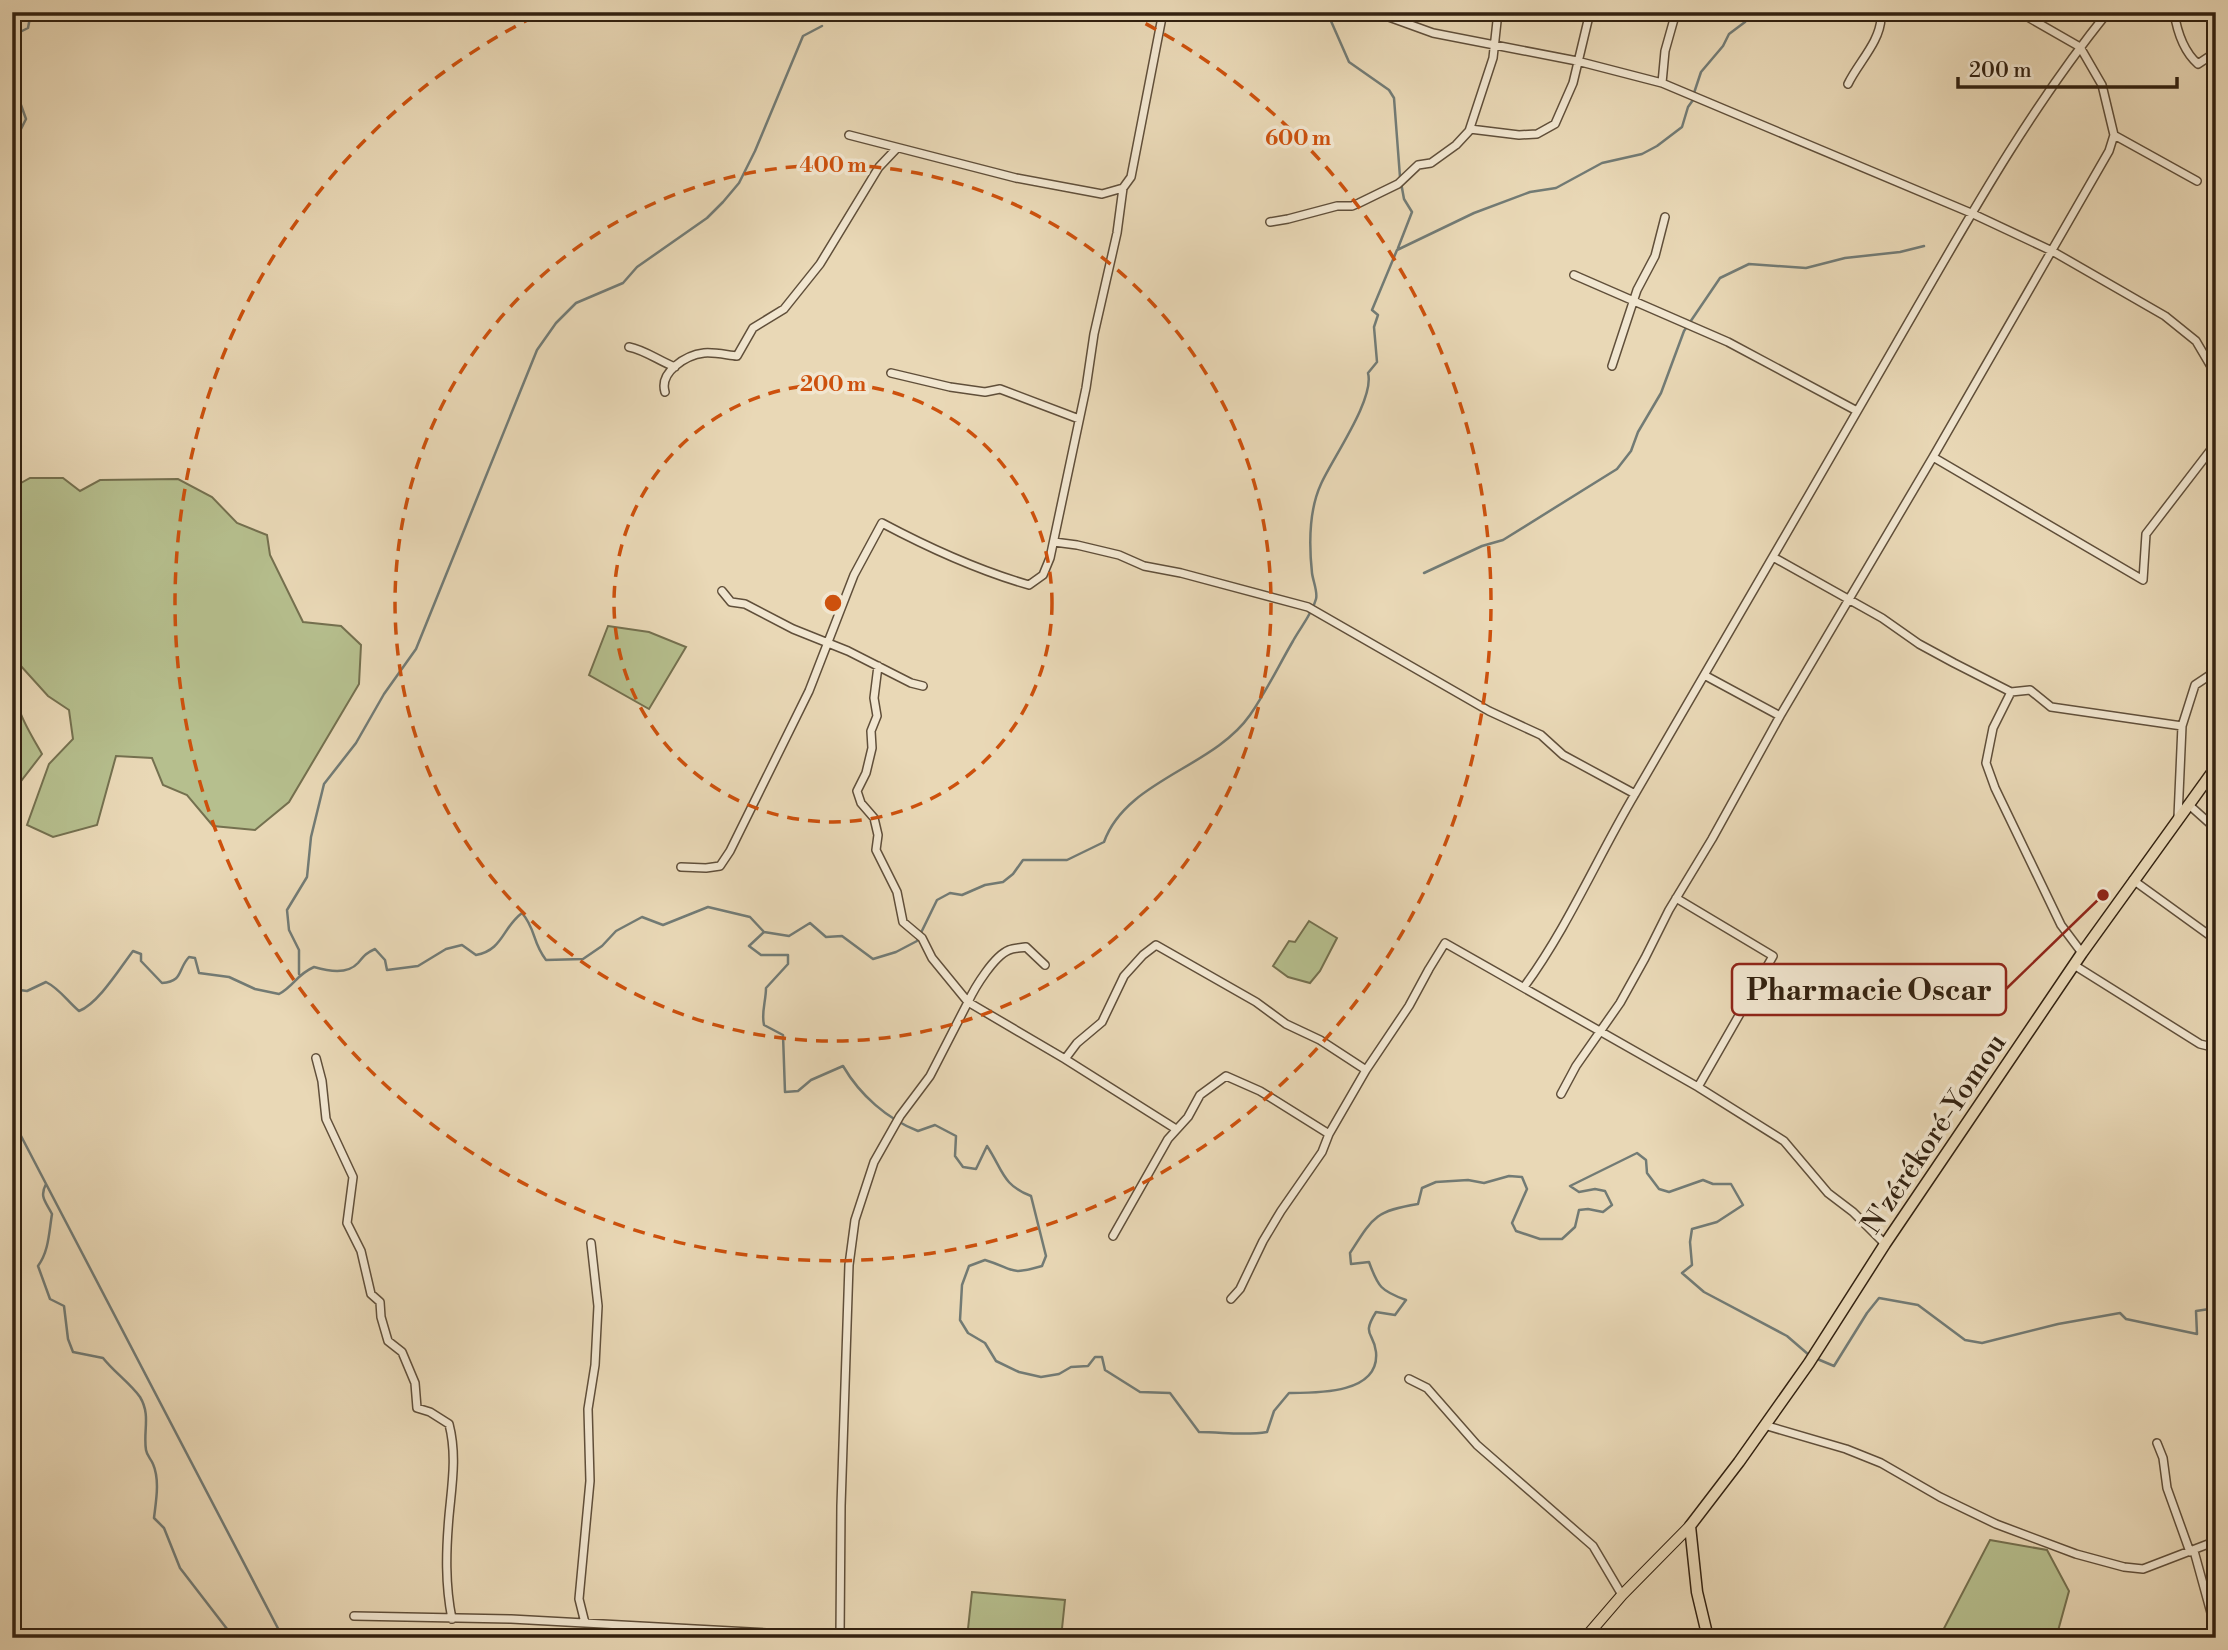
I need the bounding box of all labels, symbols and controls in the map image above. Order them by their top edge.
scale bar [1958,46,2177,90]
text: 200 m [1969,58,2032,84]
text: 600 m [1265,126,1331,152]
text: 400 m [799,153,867,179]
text: 200 m [800,372,866,398]
centre of rings [821,591,845,615]
callout: Pharmacie Oscar [1732,964,2006,1015]
text: Pharmacie Oscar [1746,972,1992,1010]
street label: N'zérékoré-Yomou [1854,1027,2014,1241]

